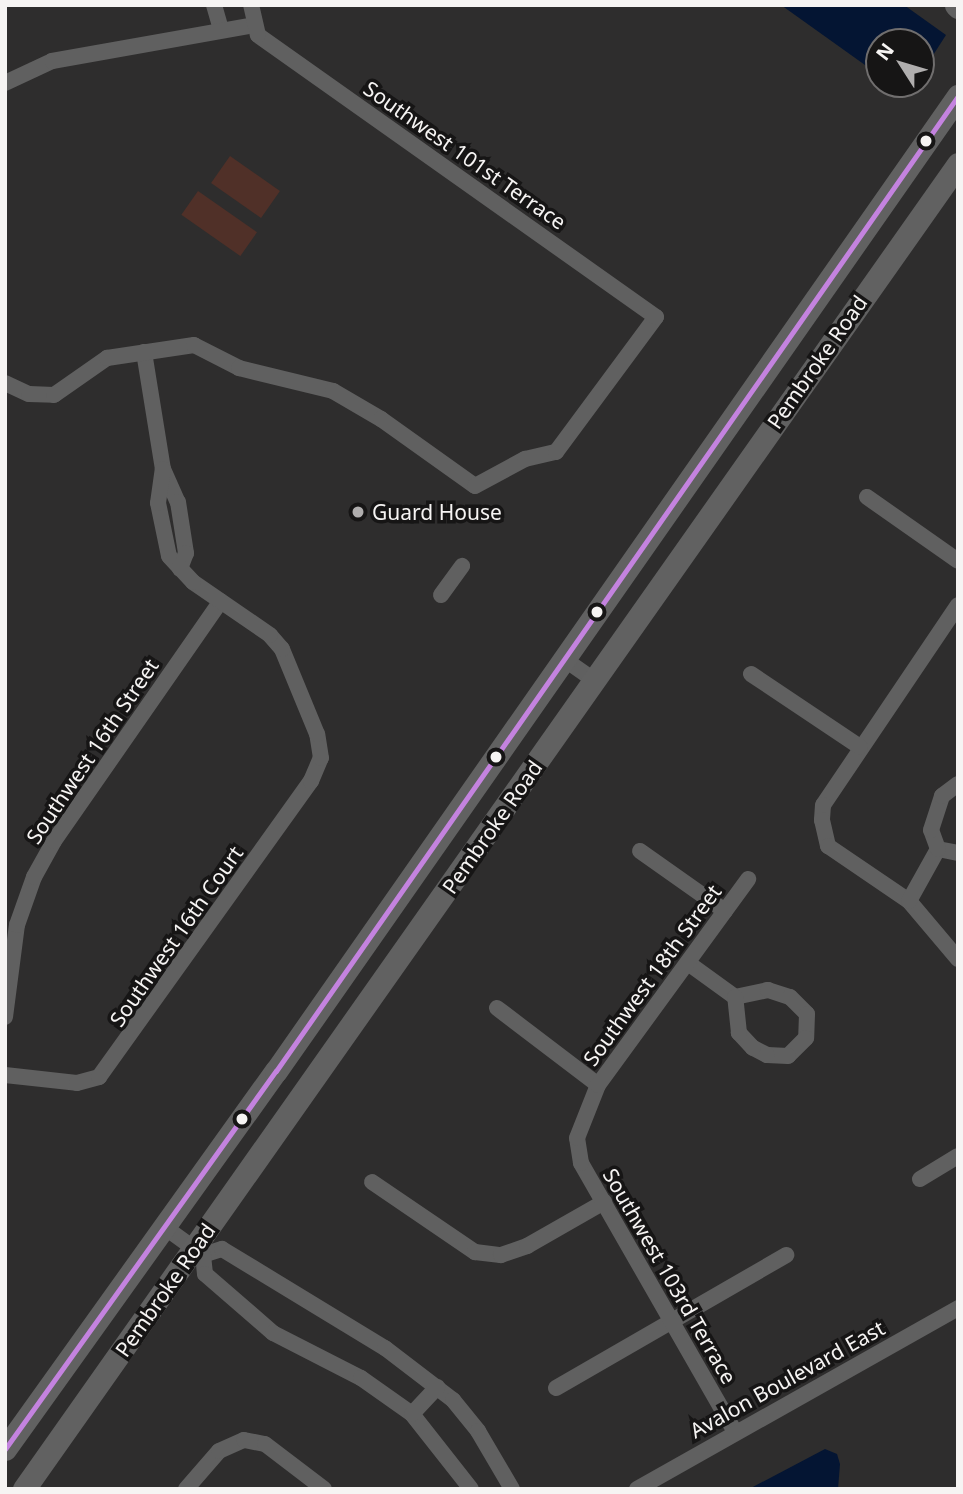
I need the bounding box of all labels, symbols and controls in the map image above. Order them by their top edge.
north arrow [865,28,935,98]
text: N [870,38,900,66]
street label: Southwest 101st Terrace [359,76,571,234]
unlabelled marker [919,134,933,148]
street label: Pembroke Road [762,290,872,434]
place label: Guard House [372,499,502,525]
marker: Guard House [350,504,366,520]
unlabelled marker [590,605,604,619]
street label: Southwest 16th Street [21,654,163,848]
unlabelled marker [489,750,503,764]
street label: Pembroke Road [437,755,547,899]
street label: Southwest 16th Court [104,841,248,1031]
street label: Southwest 18th Street [578,879,726,1071]
unlabelled marker [235,1112,249,1126]
street label: Southwest 103rd Terrace [598,1164,742,1388]
street label: Pembroke Road [110,1218,220,1362]
street label: Avalon Boulevard East [685,1315,889,1443]

